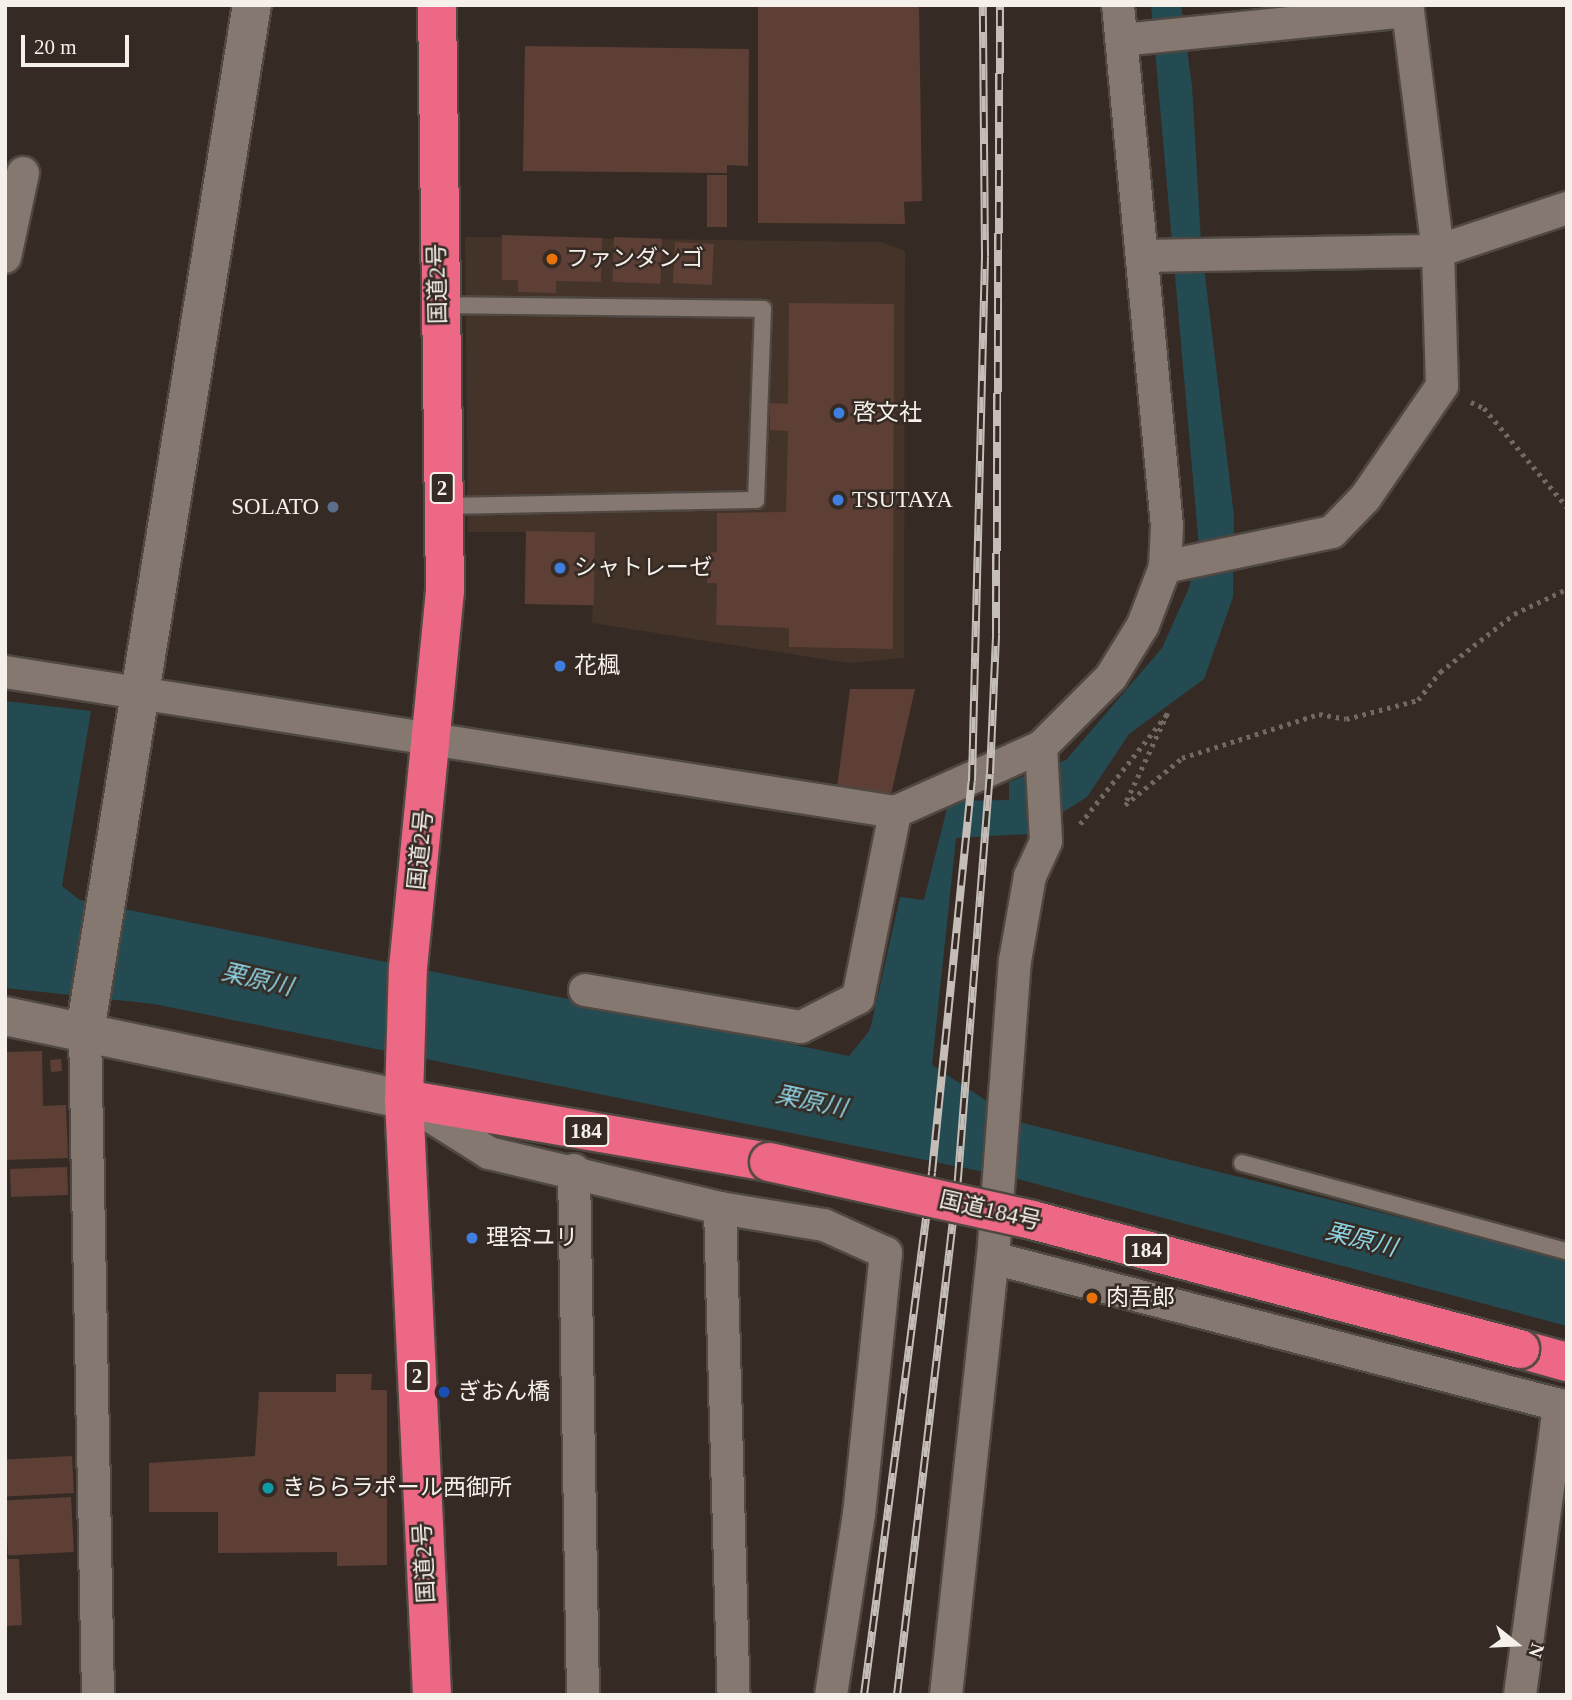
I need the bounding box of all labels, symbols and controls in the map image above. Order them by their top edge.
scale bar [24,21,133,65]
text: 20 m [34,35,77,59]
street label: 国道2号 [423,244,453,324]
place label: ファンダンゴ [566,245,704,273]
marker: ファンダンゴ [544,251,560,267]
place label: 啓文社 [853,399,922,427]
marker: 啓文社 [831,405,847,421]
road number: 2 [430,470,454,505]
place label: TSUTAYA [852,486,953,514]
marker: TSUTAYA [830,492,846,508]
place label: SOLATO [231,493,319,521]
marker: SOLATO [325,499,341,515]
place label: シャトレーゼ [574,554,712,582]
marker: シャトレーゼ [552,560,568,576]
place label: 花楓 [574,652,620,680]
marker: 花楓 [552,658,568,674]
street label: 国道2号 [403,809,439,891]
water label: 栗原川 [219,958,295,1002]
water label: 栗原川 [773,1080,849,1124]
road number: 184 [563,1114,609,1148]
street label: 国道184号 [936,1186,1044,1236]
water label: 栗原川 [1323,1217,1399,1263]
place label: 理容ユリ [486,1224,578,1252]
marker: 理容ユリ [464,1230,480,1246]
road number: 184 [1123,1232,1169,1268]
place label: 肉吾郎 [1106,1284,1175,1312]
marker: 肉吾郎 [1084,1290,1100,1306]
road number: 2 [405,1358,429,1394]
place label: ぎおん橋 [458,1378,550,1406]
marker: ぎおん橋 [436,1384,452,1400]
place label: きららラポール西御所 [282,1474,512,1502]
marker: きららラポール西御所 [260,1480,276,1496]
street label: 国道2号 [409,1522,441,1604]
north arrow [1481,1609,1551,1679]
text: N [1524,1641,1549,1660]

